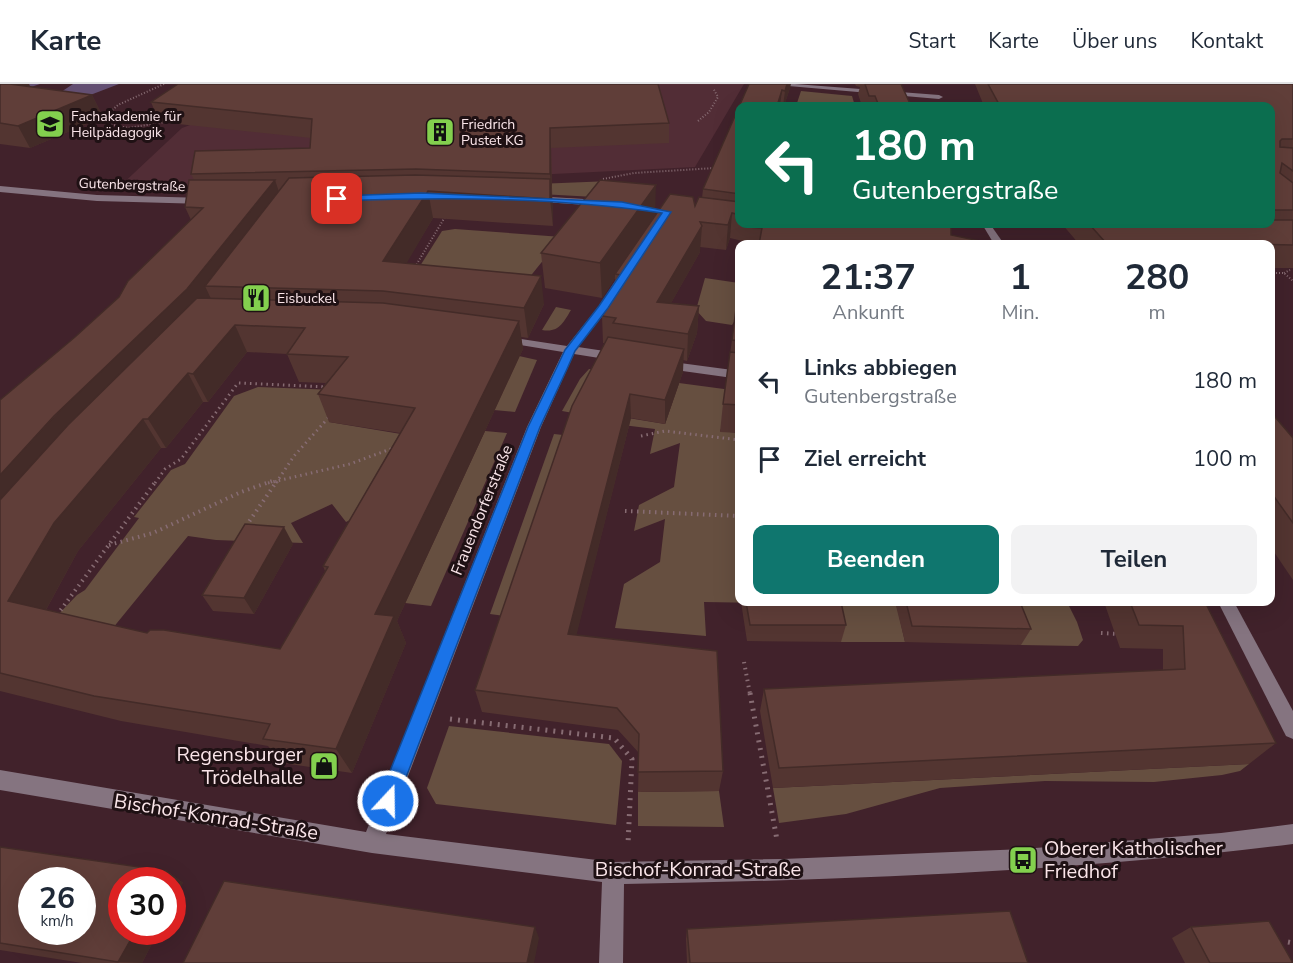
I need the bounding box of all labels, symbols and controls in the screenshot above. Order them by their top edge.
text: Karte [30,22,101,60]
text: Start [908,27,955,55]
text: Karte [988,27,1039,55]
text: Über uns [1072,27,1157,55]
text: Kontakt [1190,27,1263,55]
place label: Fachakademie für Heilpädagogik [71,107,181,142]
school or university icon: Fachakademie für Heilpädagogik [34,108,66,140]
place label: Friedrich Pustet KG [461,115,524,150]
building icon: Friedrich Pustet KG [424,116,456,148]
text: 180 m [852,118,976,175]
icon: left [753,126,831,204]
text: Gutenbergstraße [852,172,1058,209]
pin [311,173,362,224]
street label: Gutenbergstraße [78,174,186,196]
icon: arrive [320,182,353,215]
text: 21:37 [821,253,916,302]
text: 1 [1009,253,1031,302]
text: 280 [1125,253,1189,302]
restaurant icon: Eisbuckel [240,282,272,314]
place label: Eisbuckel [277,289,337,308]
text: Ankunft [832,299,904,326]
text: Min. [1001,299,1039,326]
text: m [1148,299,1166,326]
text: Links abbiegen [804,353,957,383]
icon: left [753,365,786,398]
text: 180 m [1193,366,1257,396]
text: Gutenbergstraße [804,383,957,410]
street label: Frauendorferstraße [446,442,518,578]
icon: arrive [753,443,786,476]
text: Ziel erreicht [804,444,926,474]
text: 100 m [1193,444,1257,474]
button: Beenden [753,525,999,594]
button: Teilen [1011,525,1257,594]
place label: Regensburger Trödelhalle [176,741,303,791]
shop icon: Regensburger Trödelhalle [308,750,340,782]
position arrow [356,769,420,833]
street label: Bischof-Konrad-Straße [112,788,320,846]
place label: Oberer Katholischer Friedhof [1044,835,1223,885]
bus stop icon: Oberer Katholischer Friedhof [1007,844,1039,876]
street label: Bischof-Konrad-Straße [595,856,801,883]
speed limit sign: 30 [108,867,186,945]
text: 26 [39,878,75,919]
text: km/h [40,911,74,931]

